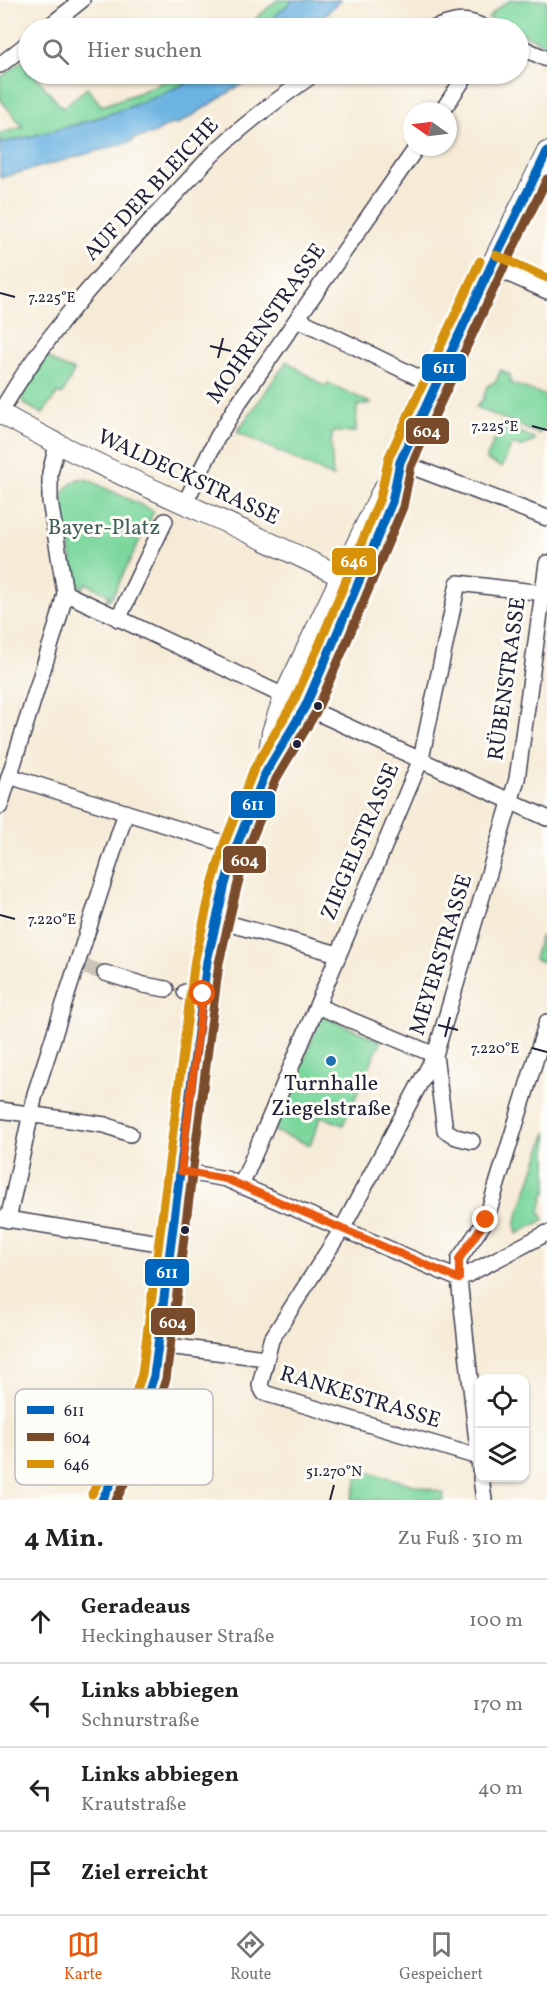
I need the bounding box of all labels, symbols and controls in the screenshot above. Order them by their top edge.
search box [18,18,529,84]
icon: search [39,35,72,68]
text: Hier suchen [87,36,202,67]
north arrow [403,102,457,156]
street label: AUF DER BLEICHE [77,111,227,269]
street label: MOHRENSTRASSE [200,238,334,410]
text: 7.225°E [28,288,76,309]
line badge: 611 [421,353,467,382]
text: 611 [433,358,455,380]
line badge: 604 [405,417,450,445]
text: 7.225°E [471,417,519,438]
street label: WALDECKSTRASSE [92,422,284,534]
text: 604 [413,422,441,444]
park label: Bayer-Platz [48,513,160,544]
line badge: 646 [331,547,377,576]
text: 646 [341,552,368,574]
street label: RÜBENSTRASSE [481,595,535,763]
unlabelled marker [312,700,324,712]
unlabelled marker [291,738,303,750]
street label: ZIEGELSTRASSE [314,759,408,925]
line badge: 611 [230,790,276,819]
text: 611 [242,795,264,817]
line badge: 604 [222,845,267,874]
text: 604 [231,851,259,873]
street label: MEYERSTRASSE [403,871,481,1039]
text: 7.220°E [28,910,76,931]
route start [189,980,215,1006]
text: 7.220°E [471,1039,519,1060]
marker: Turnhalle Ziegelstraße [324,1054,338,1068]
place label: Turnhalle Ziegelstraße [271,1069,391,1125]
route end [472,1206,498,1232]
unlabelled marker [179,1224,191,1236]
line badge: 611 [144,1258,190,1287]
text: 611 [156,1263,178,1285]
line badge: 604 [150,1307,196,1336]
text: 604 [159,1313,187,1335]
street label: RANKESTRASSE [276,1359,444,1437]
map controls [475,1374,529,1482]
button: locate [475,1374,529,1428]
legend [15,1389,213,1485]
text: 611 [64,1401,85,1423]
text: 604 [64,1428,91,1450]
button: layers [475,1428,529,1482]
text: 646 [64,1455,89,1477]
text: 51.270°N [306,1462,362,1483]
text: 4 Min. [24,1521,104,1557]
text: Zu Fuß · 310 m [398,1525,523,1553]
text: Geradeaus [81,1592,191,1623]
icon: ahead [24,1605,57,1638]
text: 100 m [469,1607,523,1635]
text: Heckinghauser Straße [81,1623,274,1651]
text: Links abbiegen [81,1676,239,1707]
icon: left [24,1689,57,1722]
text: 170 m [473,1691,523,1719]
text: Schnurstraße [81,1707,199,1735]
text: Links abbiegen [81,1760,239,1791]
icon: left [24,1773,57,1806]
text: 40 m [478,1775,523,1803]
text: Krautstraße [81,1791,187,1819]
icon: arrive [24,1857,57,1890]
text: Ziel erreicht [81,1858,208,1889]
tab: Karte [64,1928,102,1986]
tab: Route [230,1928,271,1986]
tab: Gespeichert [399,1928,483,1986]

